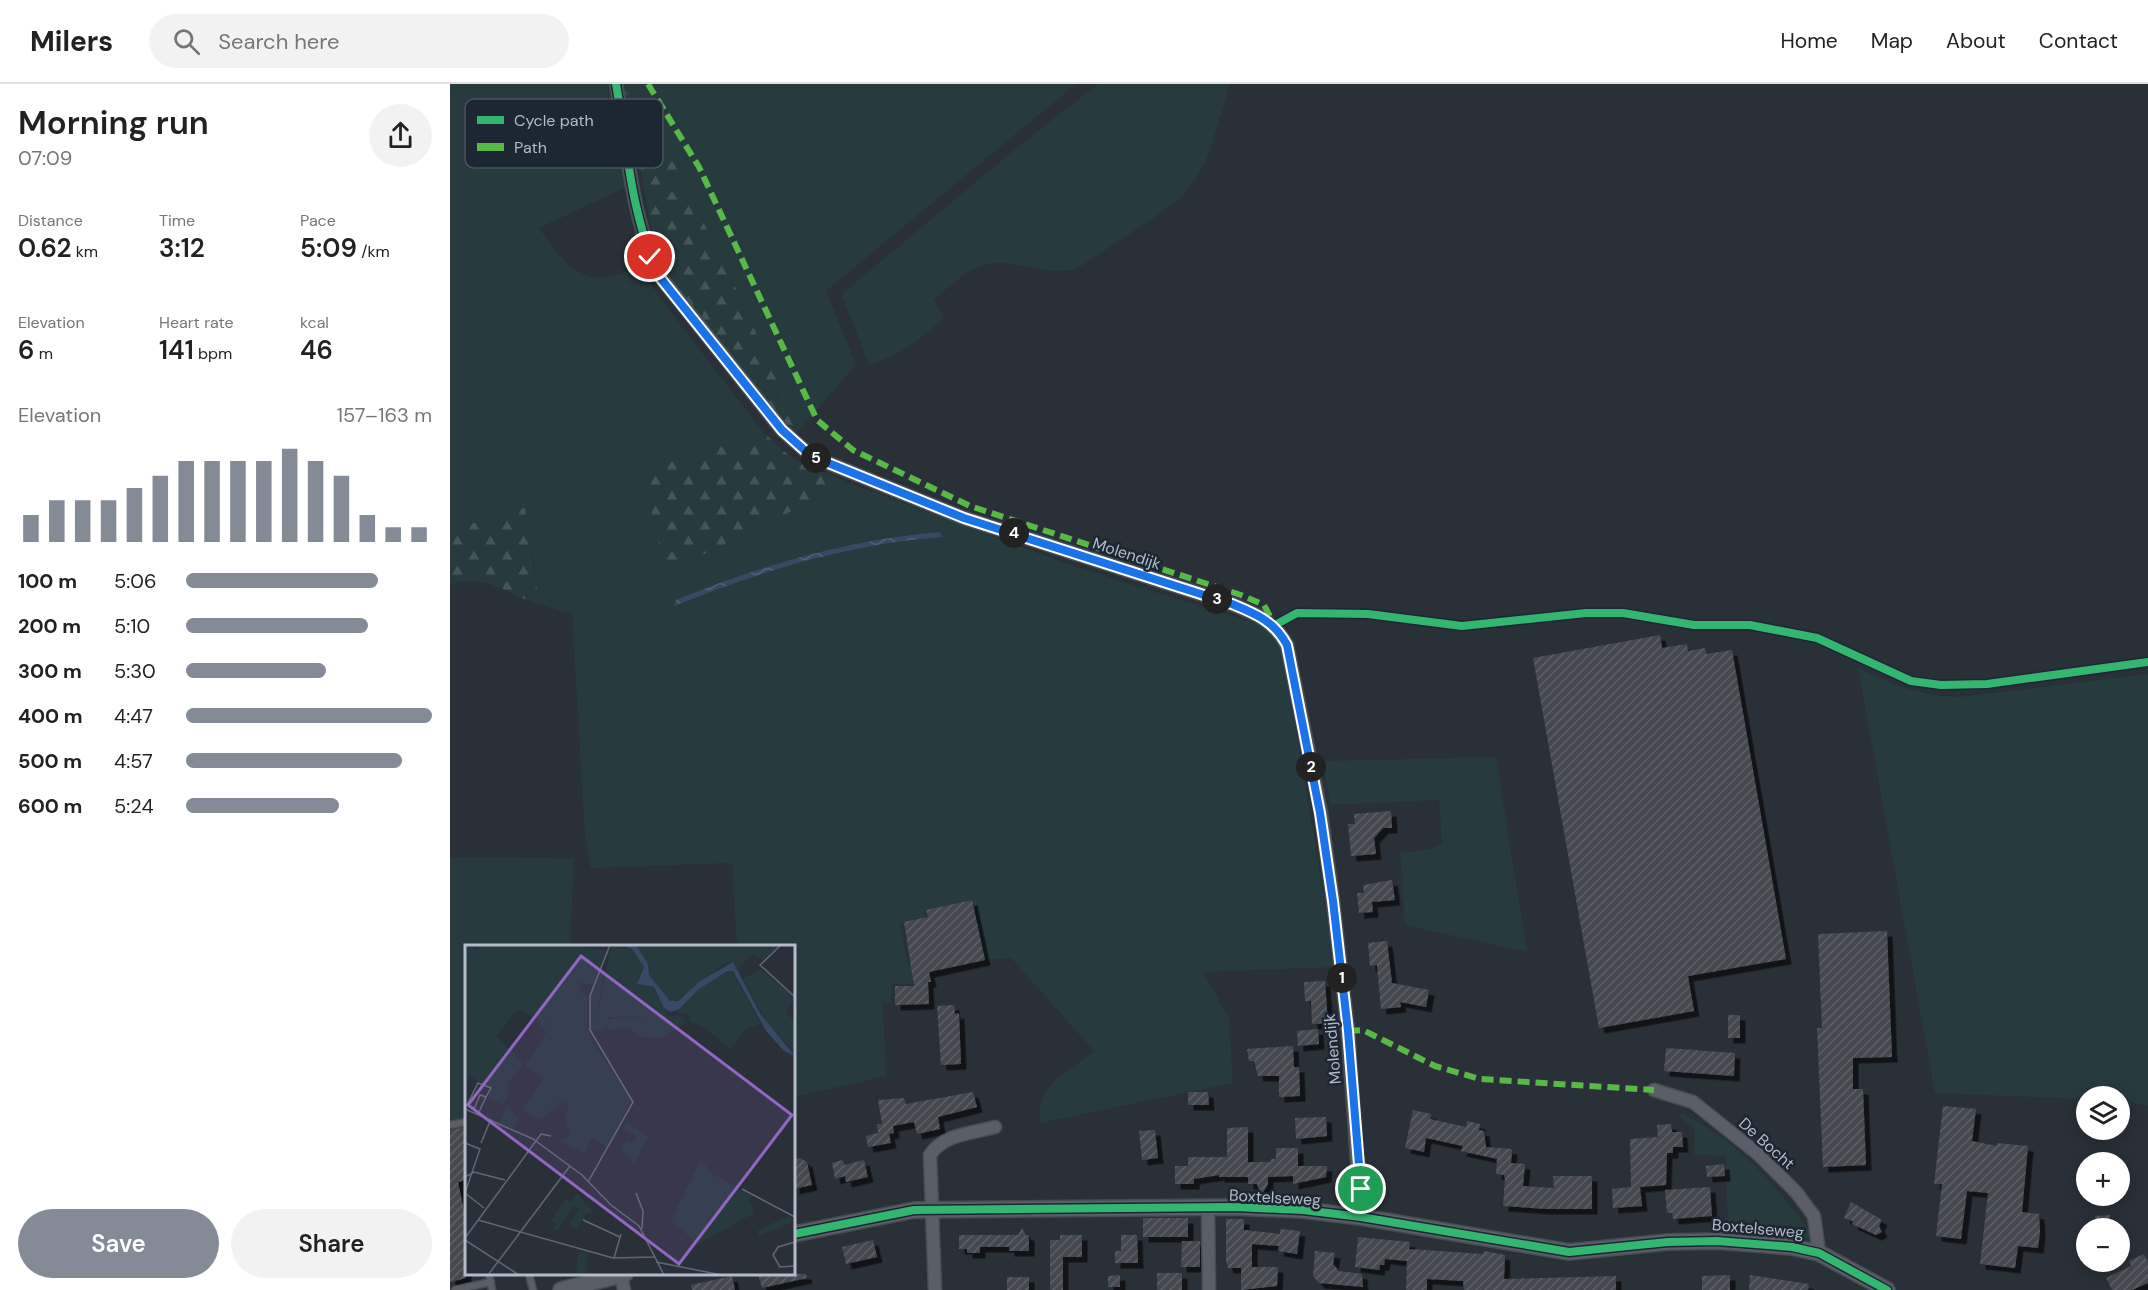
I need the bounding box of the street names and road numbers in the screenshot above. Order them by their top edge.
street label: Molendijk [1090,533,1164,574]
street label: Molendijk [1319,1013,1346,1085]
street label: De Bocht [1734,1113,1799,1174]
street label: Boxtelseweg [1228,1185,1322,1210]
street label: Boxtelseweg [1711,1214,1805,1243]

